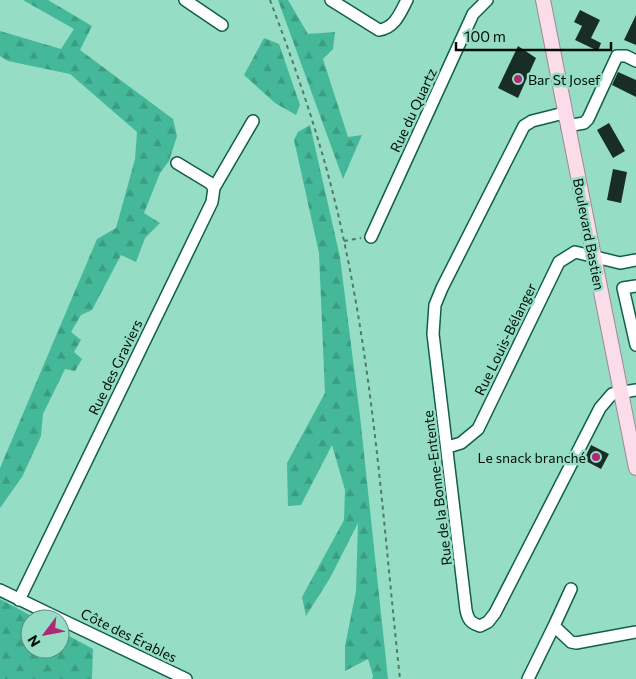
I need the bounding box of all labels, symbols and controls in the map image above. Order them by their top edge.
scale bar [456,20,611,52]
text: 100 m [464,27,506,45]
street label: Rue du Quartz [386,65,440,155]
place label: Bar St Josef [528,71,601,88]
marker: Bar St Josef [512,73,524,85]
street label: Boulevard Bastien [570,176,608,292]
street label: Rue Louis-Bélanger [470,280,540,398]
street label: Rue des Graviers [84,316,146,418]
street label: Rue de la Bonne-Entente [419,410,455,566]
place label: Le snack branché [478,449,586,466]
marker: Le snack branché [590,451,602,463]
street label: Côte des Érables [78,604,180,666]
north arrow [20,609,70,659]
text: N [24,632,44,650]

